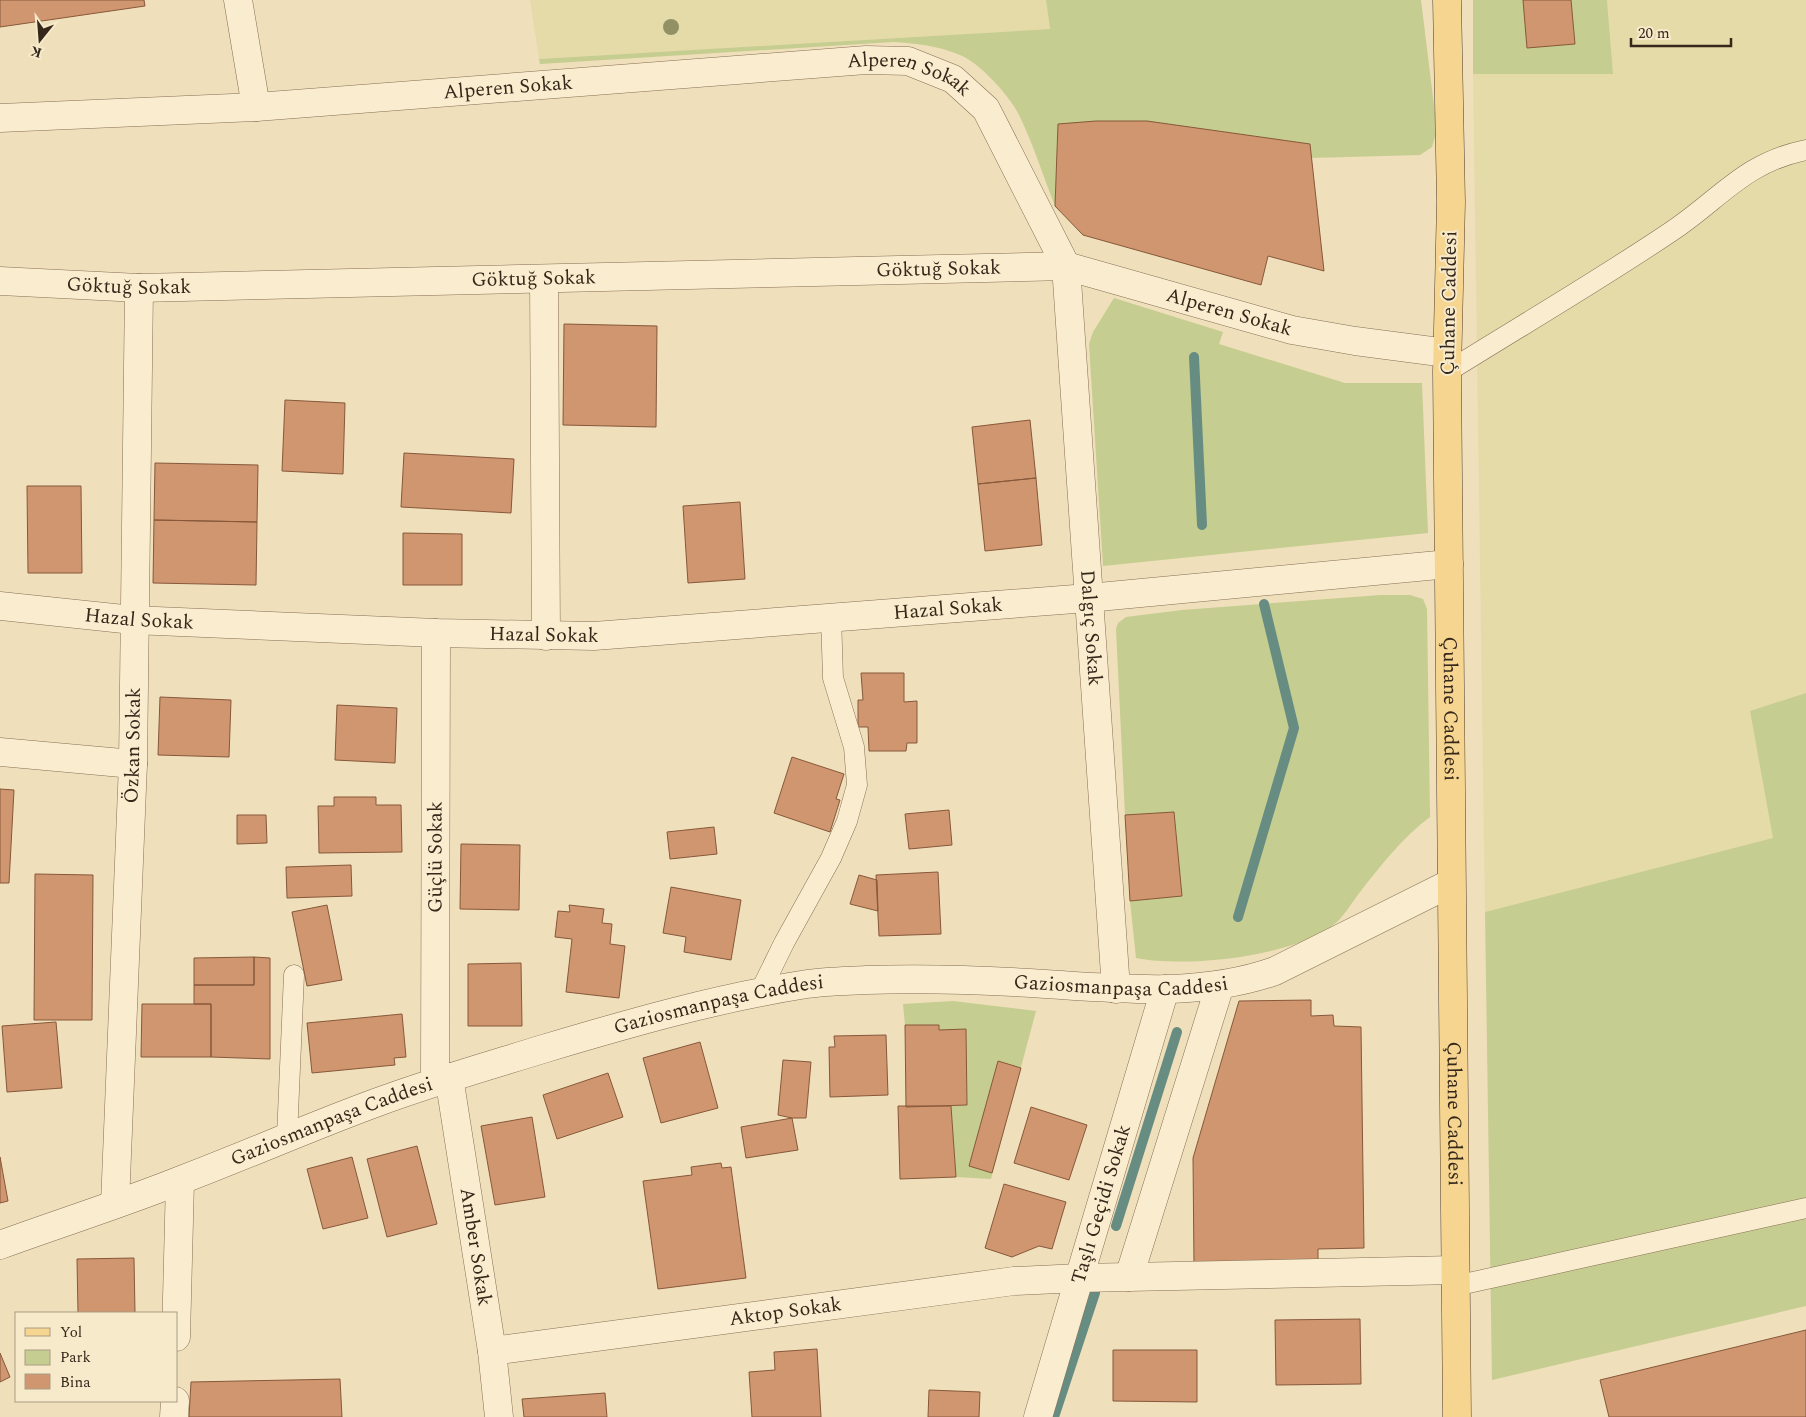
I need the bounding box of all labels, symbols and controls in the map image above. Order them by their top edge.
north arrow [15,15,65,65]
scale bar [1631,15,1731,47]
text: 20 m [1638,22,1670,45]
text: K [28,40,45,64]
street label: Alperen Sokak [846,45,978,104]
street label: Alperen Sokak [442,68,574,108]
street label: Çuhane Caddesi [1433,230,1465,376]
street label: Göktuğ Sokak [876,253,1001,285]
street label: Göktuğ Sokak [471,262,596,295]
street label: Göktuğ Sokak [66,269,192,303]
street label: Alperen Sokak [1163,280,1296,344]
street label: Dalgıç Sokak [1072,569,1110,687]
street label: Hazal Sokak [892,590,1004,628]
street label: Hazal Sokak [83,600,195,638]
street label: Hazal Sokak [489,619,599,651]
street label: Çuhane Caddesi [1435,636,1466,781]
street label: Özkan Sokak [116,687,149,804]
street label: Güçlü Sokak [420,801,451,913]
street label: Gaziosmanpaşa Caddesi [610,967,825,1043]
street label: Gaziosmanpaşa Caddesi [1013,967,1230,1004]
street label: Çuhane Caddesi [1438,1041,1470,1186]
street label: Gaziosmanpaşa Caddesi [226,1069,437,1174]
street label: Taşlı Geçidi Sokak [1063,1121,1139,1288]
street label: Amber Sokak [452,1186,500,1308]
street label: Aktop Sokak [727,1289,844,1334]
legend [15,1312,178,1402]
text: Yol [60,1321,82,1344]
text: Park [60,1346,91,1369]
text: Bina [60,1371,91,1394]

